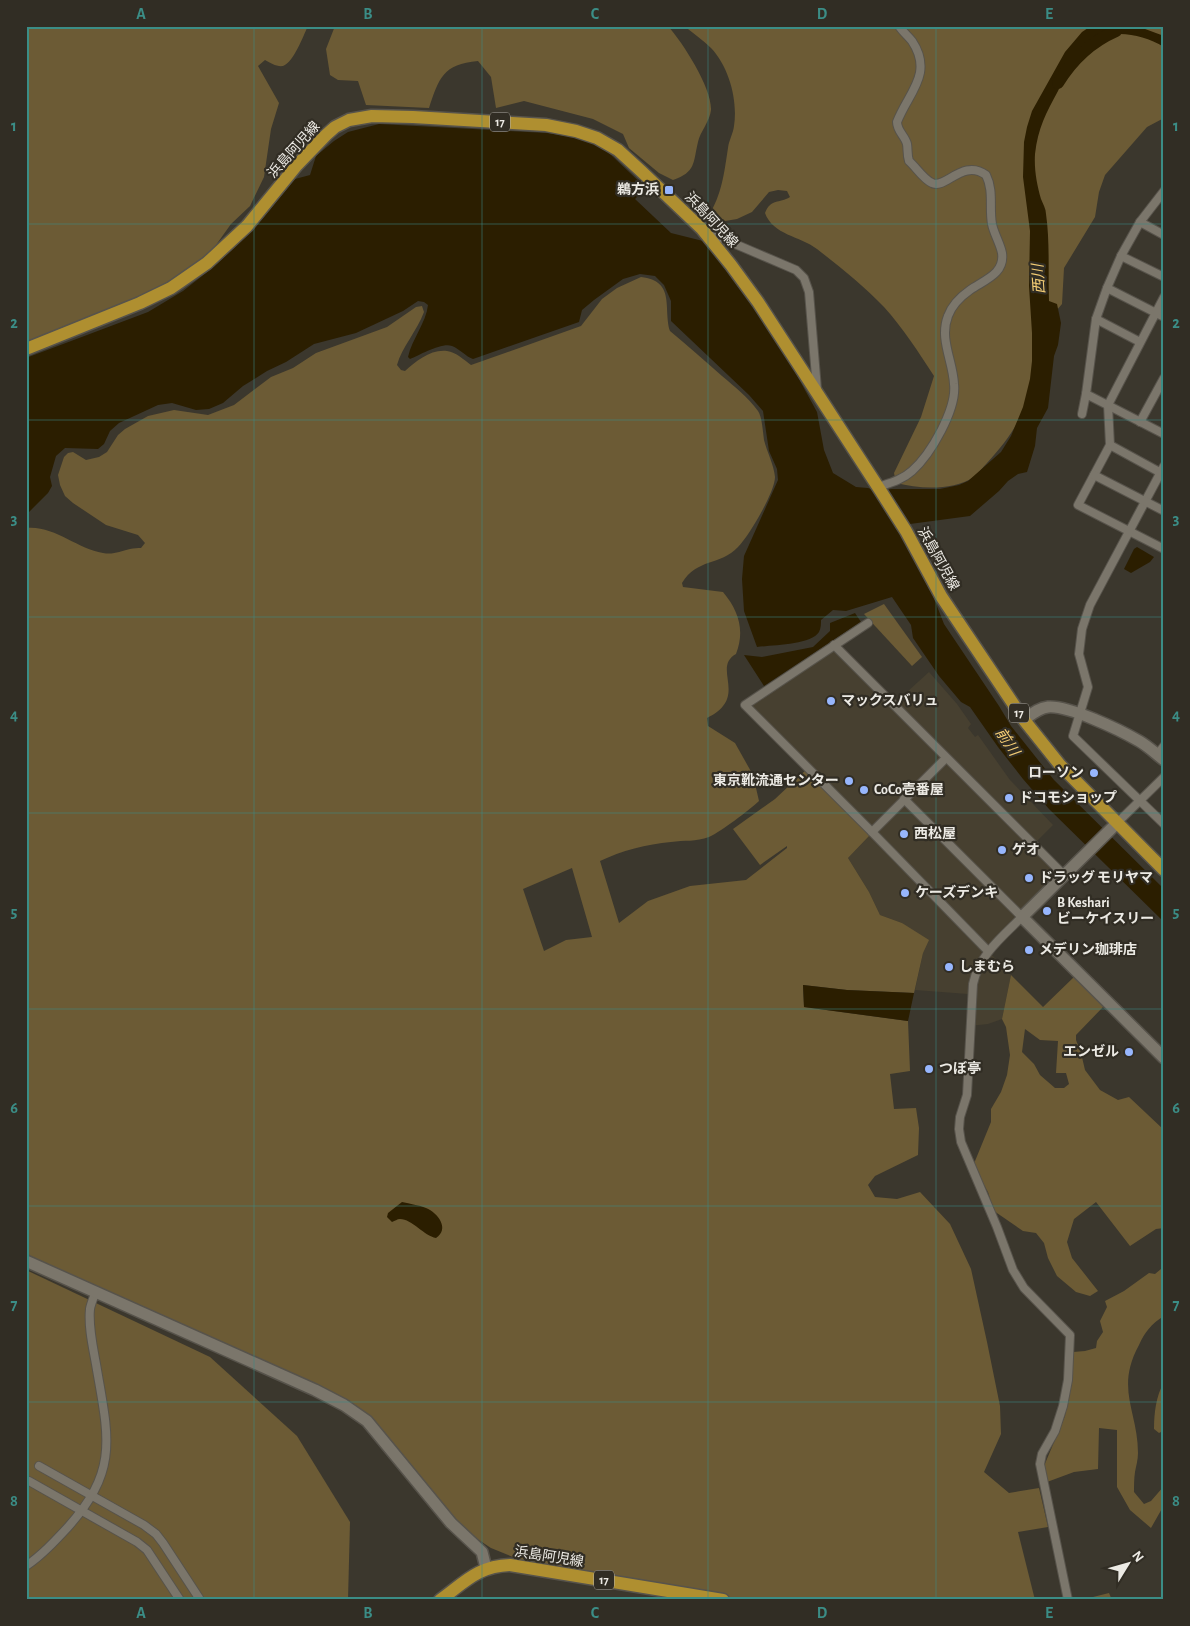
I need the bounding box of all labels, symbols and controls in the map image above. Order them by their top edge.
text: A [136,6,146,22]
text: B [363,6,373,22]
text: C [591,6,600,22]
text: D [817,6,828,22]
text: E [1045,6,1053,22]
road number: 17 [490,112,510,132]
text: 1 [11,118,17,134]
text: 1 [1173,118,1179,134]
street label: 浜島阿児線 [265,119,323,181]
place label: 鵜方浜 [617,181,659,197]
marker: 鵜方浜 [663,184,675,196]
street label: 浜島阿児線 [682,189,741,250]
water label: 西川 [1030,262,1048,294]
text: 2 [10,315,18,331]
text: 2 [1172,315,1180,331]
text: 3 [11,511,18,527]
text: 3 [1173,511,1180,527]
street label: 浜島阿児線 [915,525,962,593]
place label: マックスバリュ [841,693,939,708]
marker: マックスバリュ [825,695,837,707]
road number: 17 [1009,704,1029,722]
text: 4 [10,707,18,723]
text: 4 [1172,707,1180,723]
water label: 前川 [992,725,1024,760]
place label: ローソン [1028,766,1084,780]
marker: ローソン [1088,767,1100,779]
place label: 東京靴流通センター [713,772,839,788]
marker: 東京靴流通センター [843,775,855,787]
place label: CoCo壱番屋 [874,782,944,797]
marker: CoCo壱番屋 [858,784,870,796]
place label: ドコモショップ [1019,790,1117,805]
marker: ドコモショップ [1003,792,1015,804]
place label: 西松屋 [914,826,956,841]
marker: 西松屋 [898,828,910,840]
place label: ゲオ [1012,841,1040,857]
marker: ゲオ [996,844,1008,856]
place label: ドラッグ モリヤマ [1039,869,1153,885]
marker: ドラッグ モリヤマ [1023,872,1035,884]
place label: ケーズデンキ [915,884,998,900]
marker: ケーズデンキ [899,887,911,899]
place label: B Keshari ビーケイスリー [1057,896,1154,926]
text: 5 [11,904,18,920]
text: 5 [1173,904,1180,920]
marker: B Keshari ビーケイスリー [1041,905,1053,917]
place label: メデリン珈琲店 [1039,941,1137,957]
marker: メデリン珈琲店 [1023,944,1035,956]
place label: しまむら [959,959,1015,974]
marker: しまむら [943,961,955,973]
place label: エンゼル [1063,1043,1119,1059]
marker: エンゼル [1123,1046,1135,1058]
place label: つぼ亭 [939,1061,981,1076]
marker: つぼ亭 [923,1063,935,1075]
text: 6 [10,1100,18,1116]
text: 6 [1172,1100,1180,1116]
text: 7 [11,1297,18,1313]
text: 7 [1173,1297,1180,1313]
text: 8 [10,1493,18,1509]
text: 8 [1172,1493,1180,1509]
north arrow [1102,1538,1152,1588]
street label: 浜島阿児線 [513,1544,585,1569]
text: N [1129,1549,1146,1565]
road number: 17 [594,1570,614,1590]
text: A [136,1605,146,1621]
text: B [363,1605,373,1621]
text: C [591,1605,600,1621]
text: D [817,1605,828,1621]
text: E [1045,1605,1053,1621]

